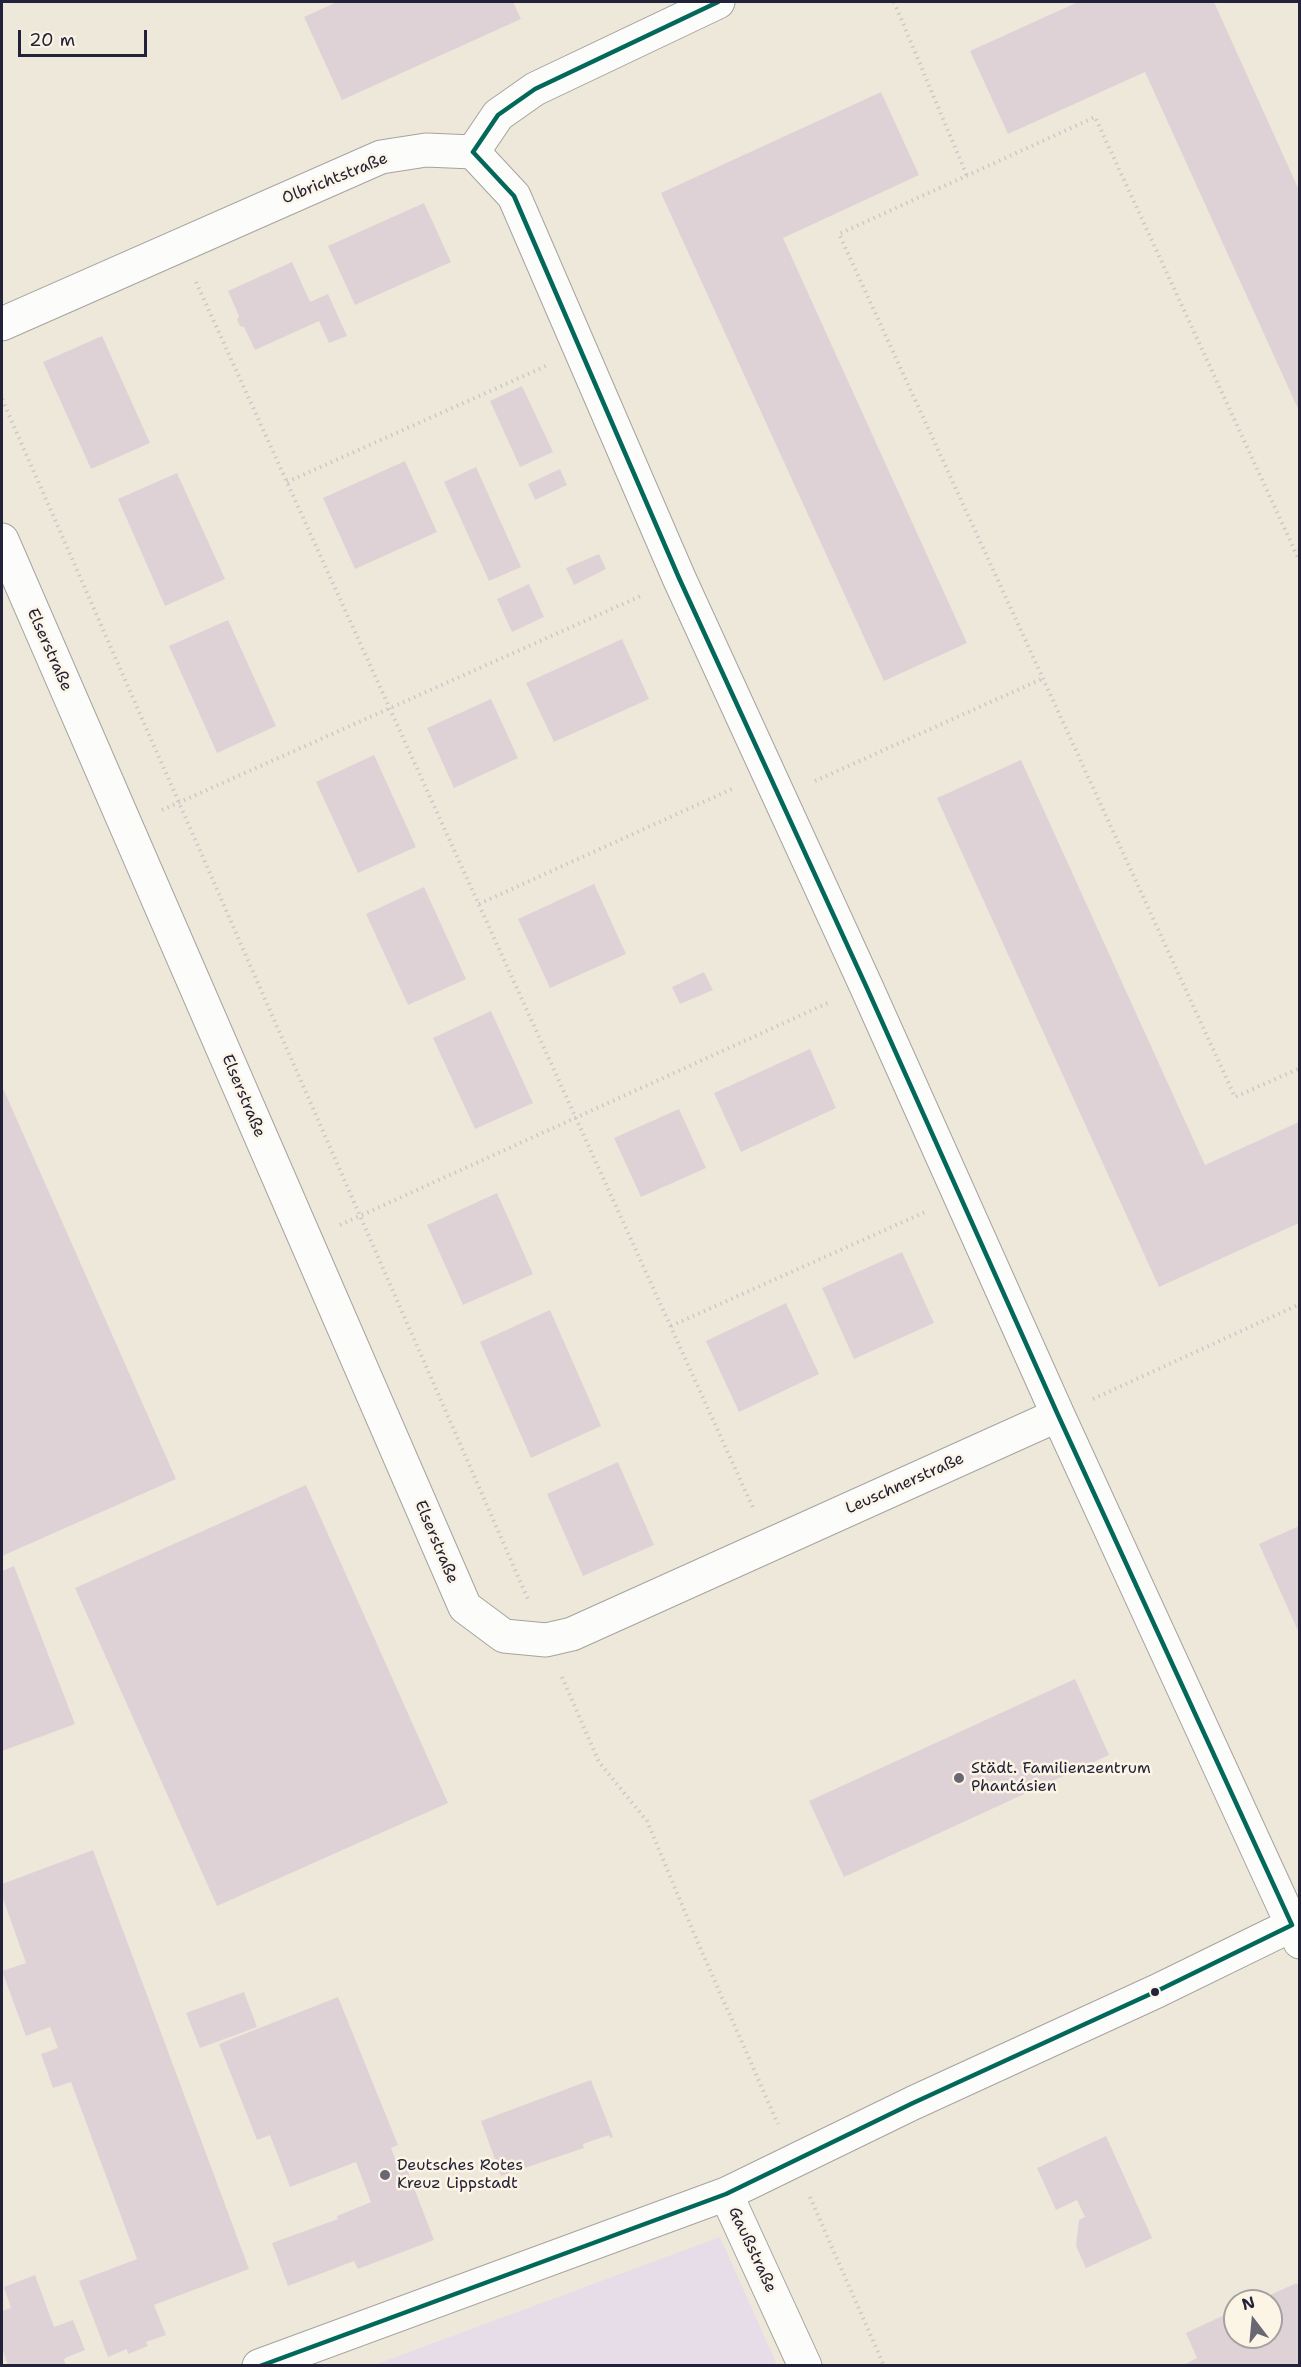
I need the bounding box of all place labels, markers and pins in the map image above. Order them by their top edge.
place label: Städt. Familienzentrum Phantásien [971,1759,1151,1797]
marker: Städt. Familienzentrum Phantásien [952,1771,966,1785]
unlabelled marker [1149,1986,1161,1998]
place label: Deutsches Rotes Kreuz Lippstadt [397,2156,523,2194]
marker: Deutsches Rotes Kreuz Lippstadt [378,2168,392,2182]

